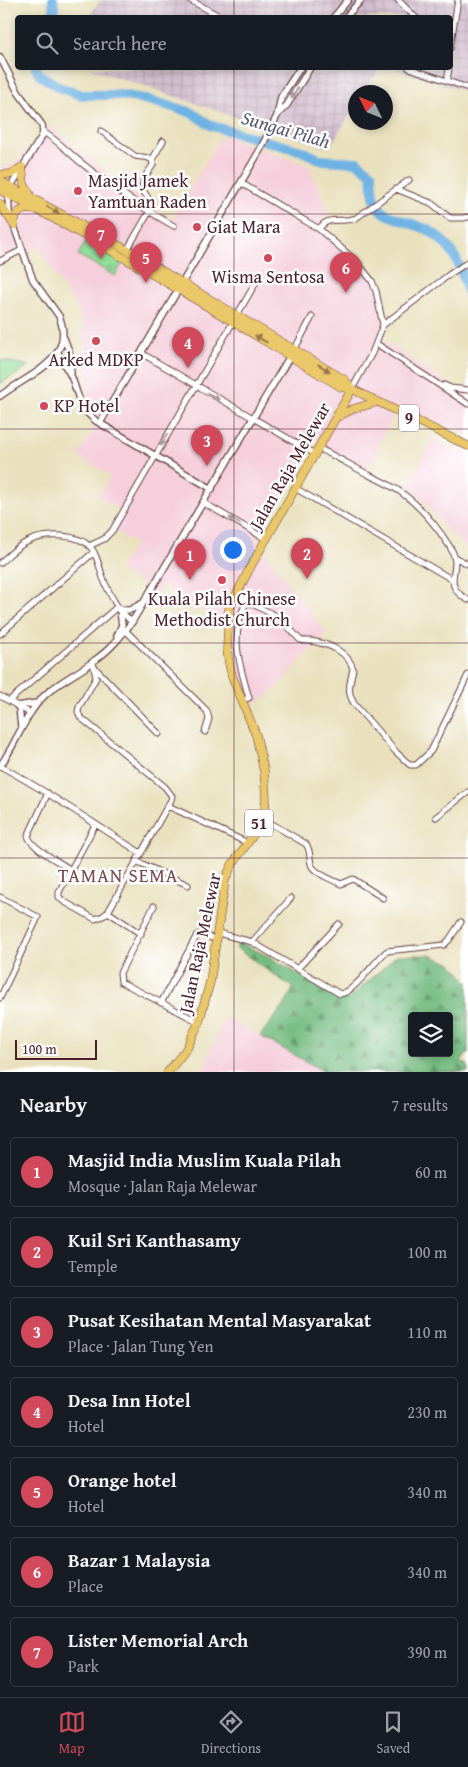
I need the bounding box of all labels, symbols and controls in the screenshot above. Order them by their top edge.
search box [15,15,453,70]
icon: search [33,29,61,57]
text: Search here [73,29,167,57]
north arrow [348,85,393,130]
one-way arrow [290,86,299,99]
water label: Sungai Pilah [238,103,334,155]
place label: Masjid Jamek Yamtuan Raden [88,167,207,215]
marker: Masjid Jamek Yamtuan Raden [72,185,84,197]
one-way arrow [47,205,60,214]
place label: Giat Mara [207,213,281,240]
pin: 7 [85,218,117,259]
marker: Giat Mara [191,221,203,233]
pin: 5 [130,242,162,283]
marker: Wisma Sentosa [262,252,274,264]
pin: 6 [330,252,362,293]
place label: Wisma Sentosa [211,263,325,290]
pin: 4 [172,327,204,368]
marker: Arked MDKP [90,335,102,347]
one-way arrow [255,335,268,344]
place label: Arked MDKP [48,346,144,373]
one-way arrow [318,363,331,372]
one-way arrow [207,391,220,400]
place label: KP Hotel [54,392,119,419]
street label: Jalan Raja Melewar [241,397,337,536]
marker: KP Hotel [38,400,50,412]
road number: 9 [399,404,419,432]
pin: 3 [191,425,223,466]
one-way arrow [160,433,169,446]
one-way arrow [228,517,241,526]
your location [220,537,246,563]
pin: 2 [291,538,323,579]
pin: 1 [174,539,206,580]
marker: Kuala Pilah Chinese Methodist Church [216,574,228,586]
place label: Kuala Pilah Chinese Methodist Church [148,585,296,633]
road number: 51 [245,810,273,836]
district label: TAMAN SEMA [58,861,178,889]
street label: Jalan Raja Melewar [171,870,228,1018]
map controls [408,1012,453,1057]
button: layers [408,1012,453,1057]
scale bar [15,1037,98,1060]
text: 100 m [22,1039,57,1059]
text: Nearby [20,1089,87,1120]
text: 7 results [391,1093,448,1117]
text: Masjid India Muslim Kuala Pilah [68,1146,341,1174]
text: 1 [33,1160,41,1184]
text: 60 m [415,1160,447,1184]
text: Mosque · Jalan Raja Melewar [68,1174,257,1198]
text: Kuil Sri Kanthasamy [68,1226,241,1254]
text: 2 [33,1240,41,1264]
text: 100 m [407,1240,447,1264]
text: Temple [68,1254,118,1278]
text: Pusat Kesihatan Mental Masyarakat [68,1306,371,1334]
text: 3 [33,1320,41,1344]
text: 110 m [407,1320,447,1344]
text: Place · Jalan Tung Yen [68,1334,213,1358]
text: Desa Inn Hotel [68,1386,191,1414]
text: 4 [33,1400,41,1424]
text: 230 m [407,1400,447,1424]
text: Hotel [68,1414,104,1438]
text: Orange hotel [68,1466,177,1494]
text: 5 [33,1480,41,1504]
text: 340 m [407,1480,447,1504]
text: Hotel [68,1494,104,1518]
text: Bazar 1 Malaysia [68,1546,210,1574]
text: 6 [33,1560,41,1584]
text: 340 m [407,1560,447,1584]
text: Place [68,1574,103,1598]
text: Lister Memorial Arch [68,1626,248,1654]
text: 7 [33,1640,41,1664]
text: 390 m [407,1640,447,1664]
text: Park [68,1654,99,1678]
tab: Map [58,1708,86,1758]
tab: Directions [201,1708,261,1758]
tab: Saved [376,1708,410,1758]

